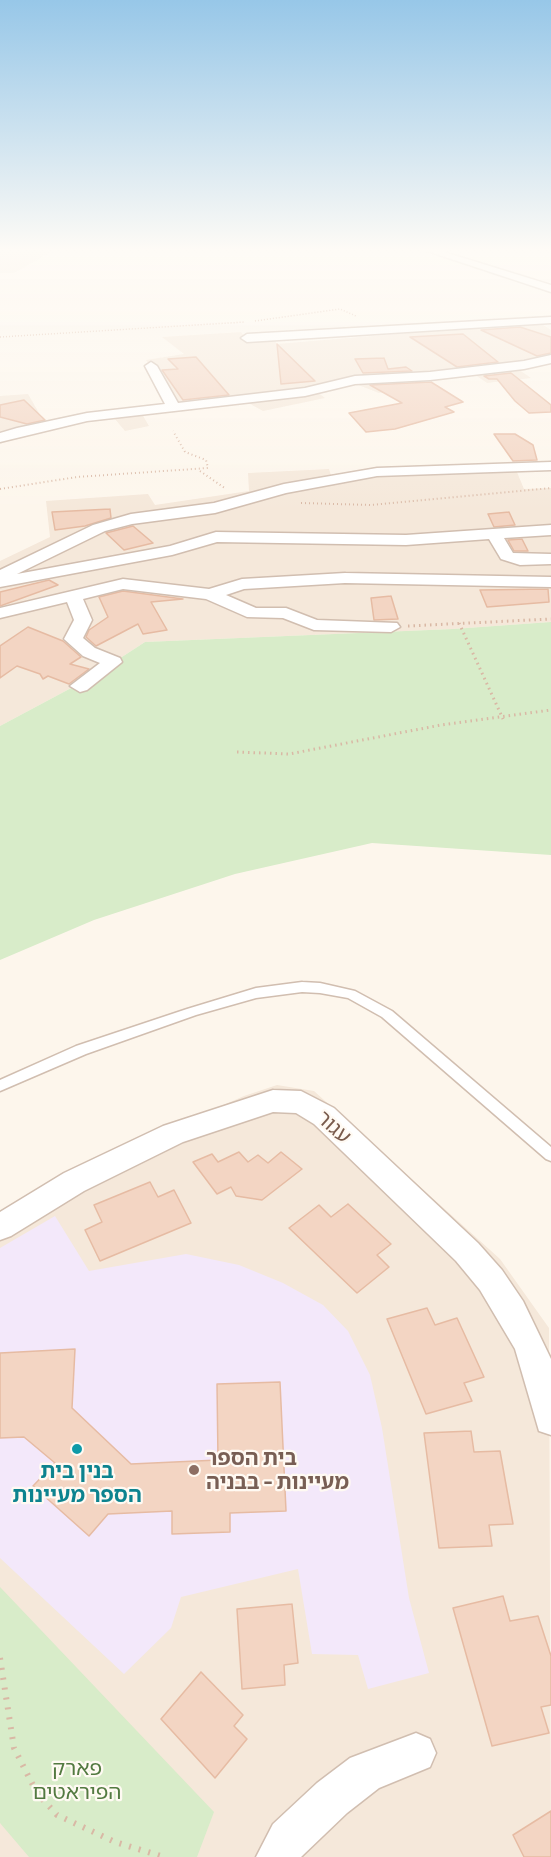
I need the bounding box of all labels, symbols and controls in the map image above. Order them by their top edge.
street label: עגור [312,1105,356,1149]
marker: בנין בית הספר מעיינות [70,1442,84,1456]
place label: בית הספר מעיינות - בבניה [206,1445,349,1495]
place label: בנין בית הספר מעיינות [12,1458,142,1508]
marker: בית הספר מעיינות - בבניה [187,1463,201,1477]
park label: פארק הפיראטים [32,1755,122,1805]

